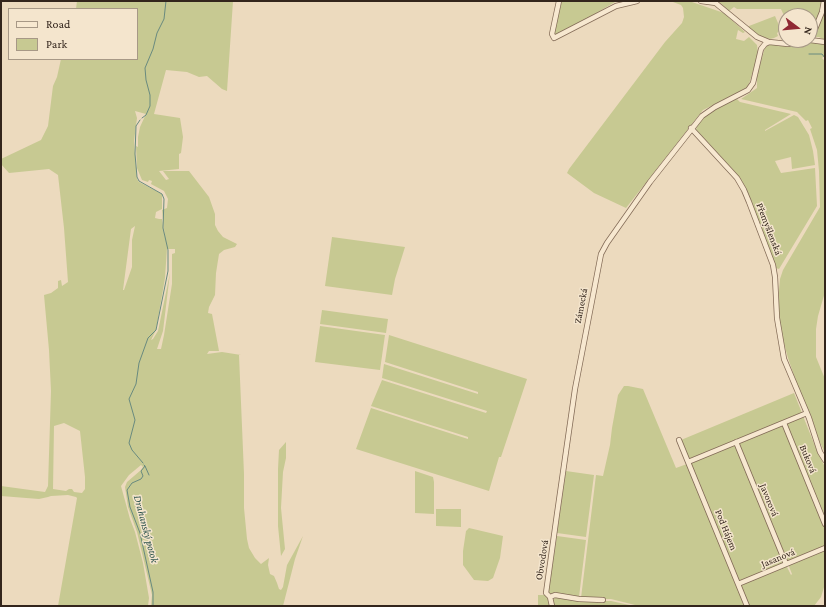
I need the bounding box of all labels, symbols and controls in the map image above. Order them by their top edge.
legend [8,8,138,60]
north arrow [778,8,818,48]
text: Road [46,17,70,31]
text: N [802,26,815,36]
text: Park [46,37,67,51]
street label: Přemyšlenská [754,201,784,257]
street label: Zámecká [572,287,590,325]
street label: Buková [797,443,819,475]
street label: Javorová [757,482,781,518]
water label: Drahanský potok [131,494,161,564]
street label: Pod Hájem [712,508,740,552]
street label: Obvodová [533,539,551,581]
street label: Jasanová [759,546,797,570]

